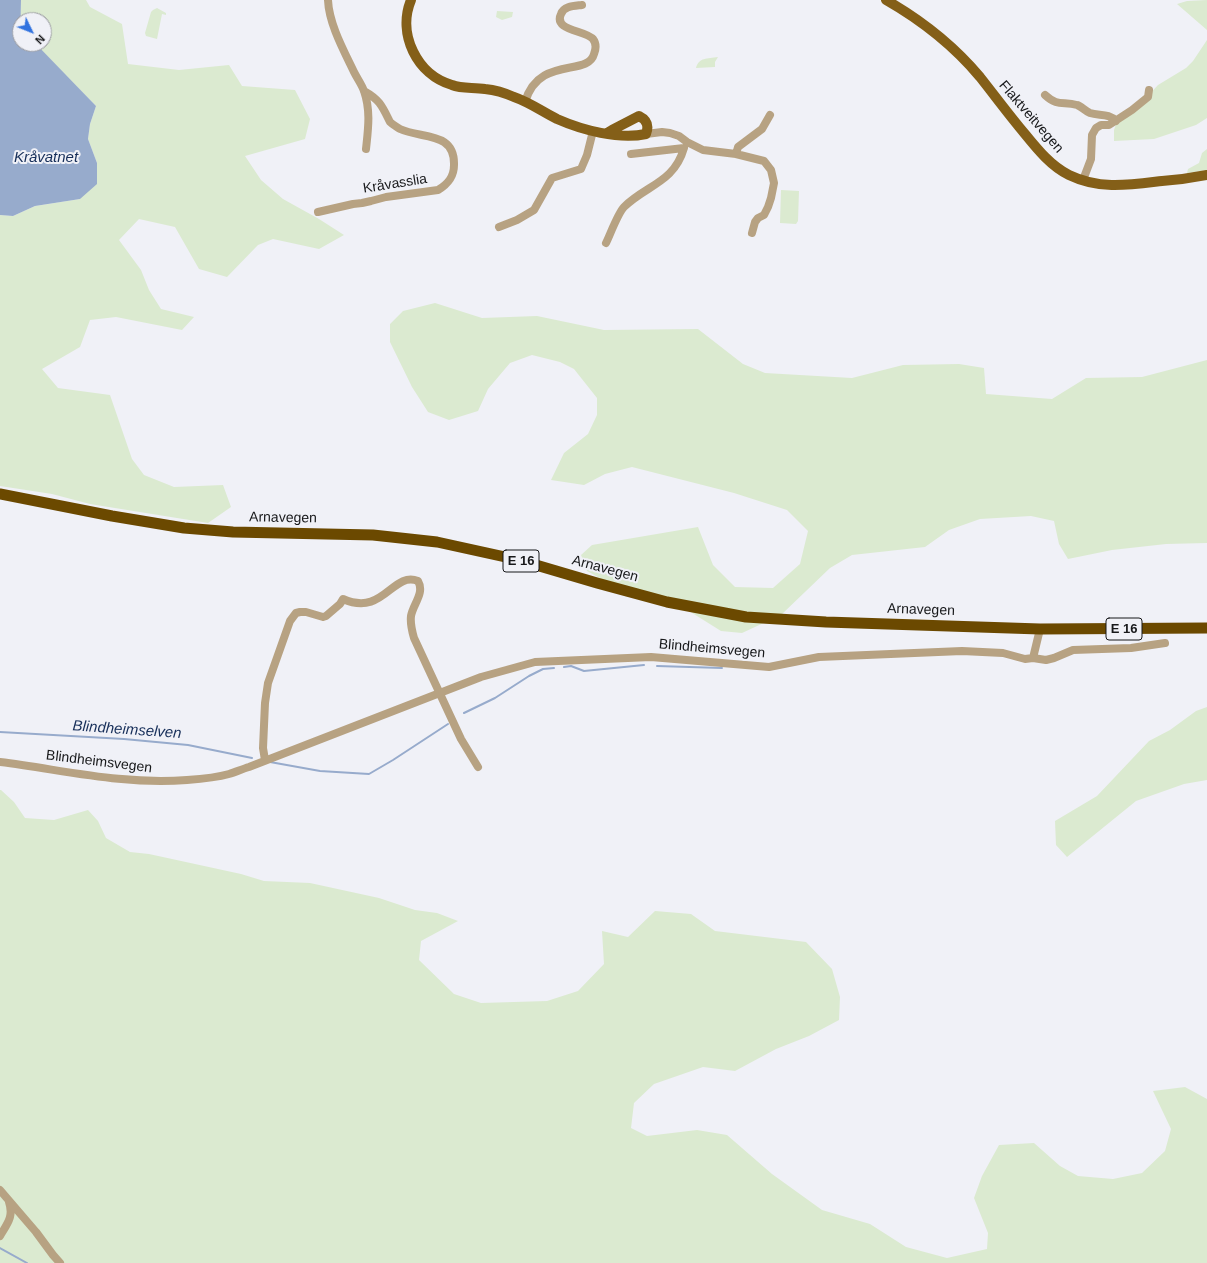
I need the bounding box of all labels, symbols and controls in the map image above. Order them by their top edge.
north arrow [12,12,52,52]
text: N [33,32,47,46]
street label: Flaktveitvegen [995,77,1067,157]
water label: Kråvatnet [14,149,78,167]
street label: Kråvasslia [362,171,428,197]
street label: Arnavegen [249,509,317,527]
road number: E 16 [503,550,539,572]
street label: Arnavegen [570,552,640,586]
street label: Arnavegen [887,600,955,620]
road number: E 16 [1106,618,1142,640]
street label: Blindheimsvegen [658,636,766,662]
water label: Blindheimselven [72,717,182,743]
street label: Blindheimsvegen [45,747,153,777]

